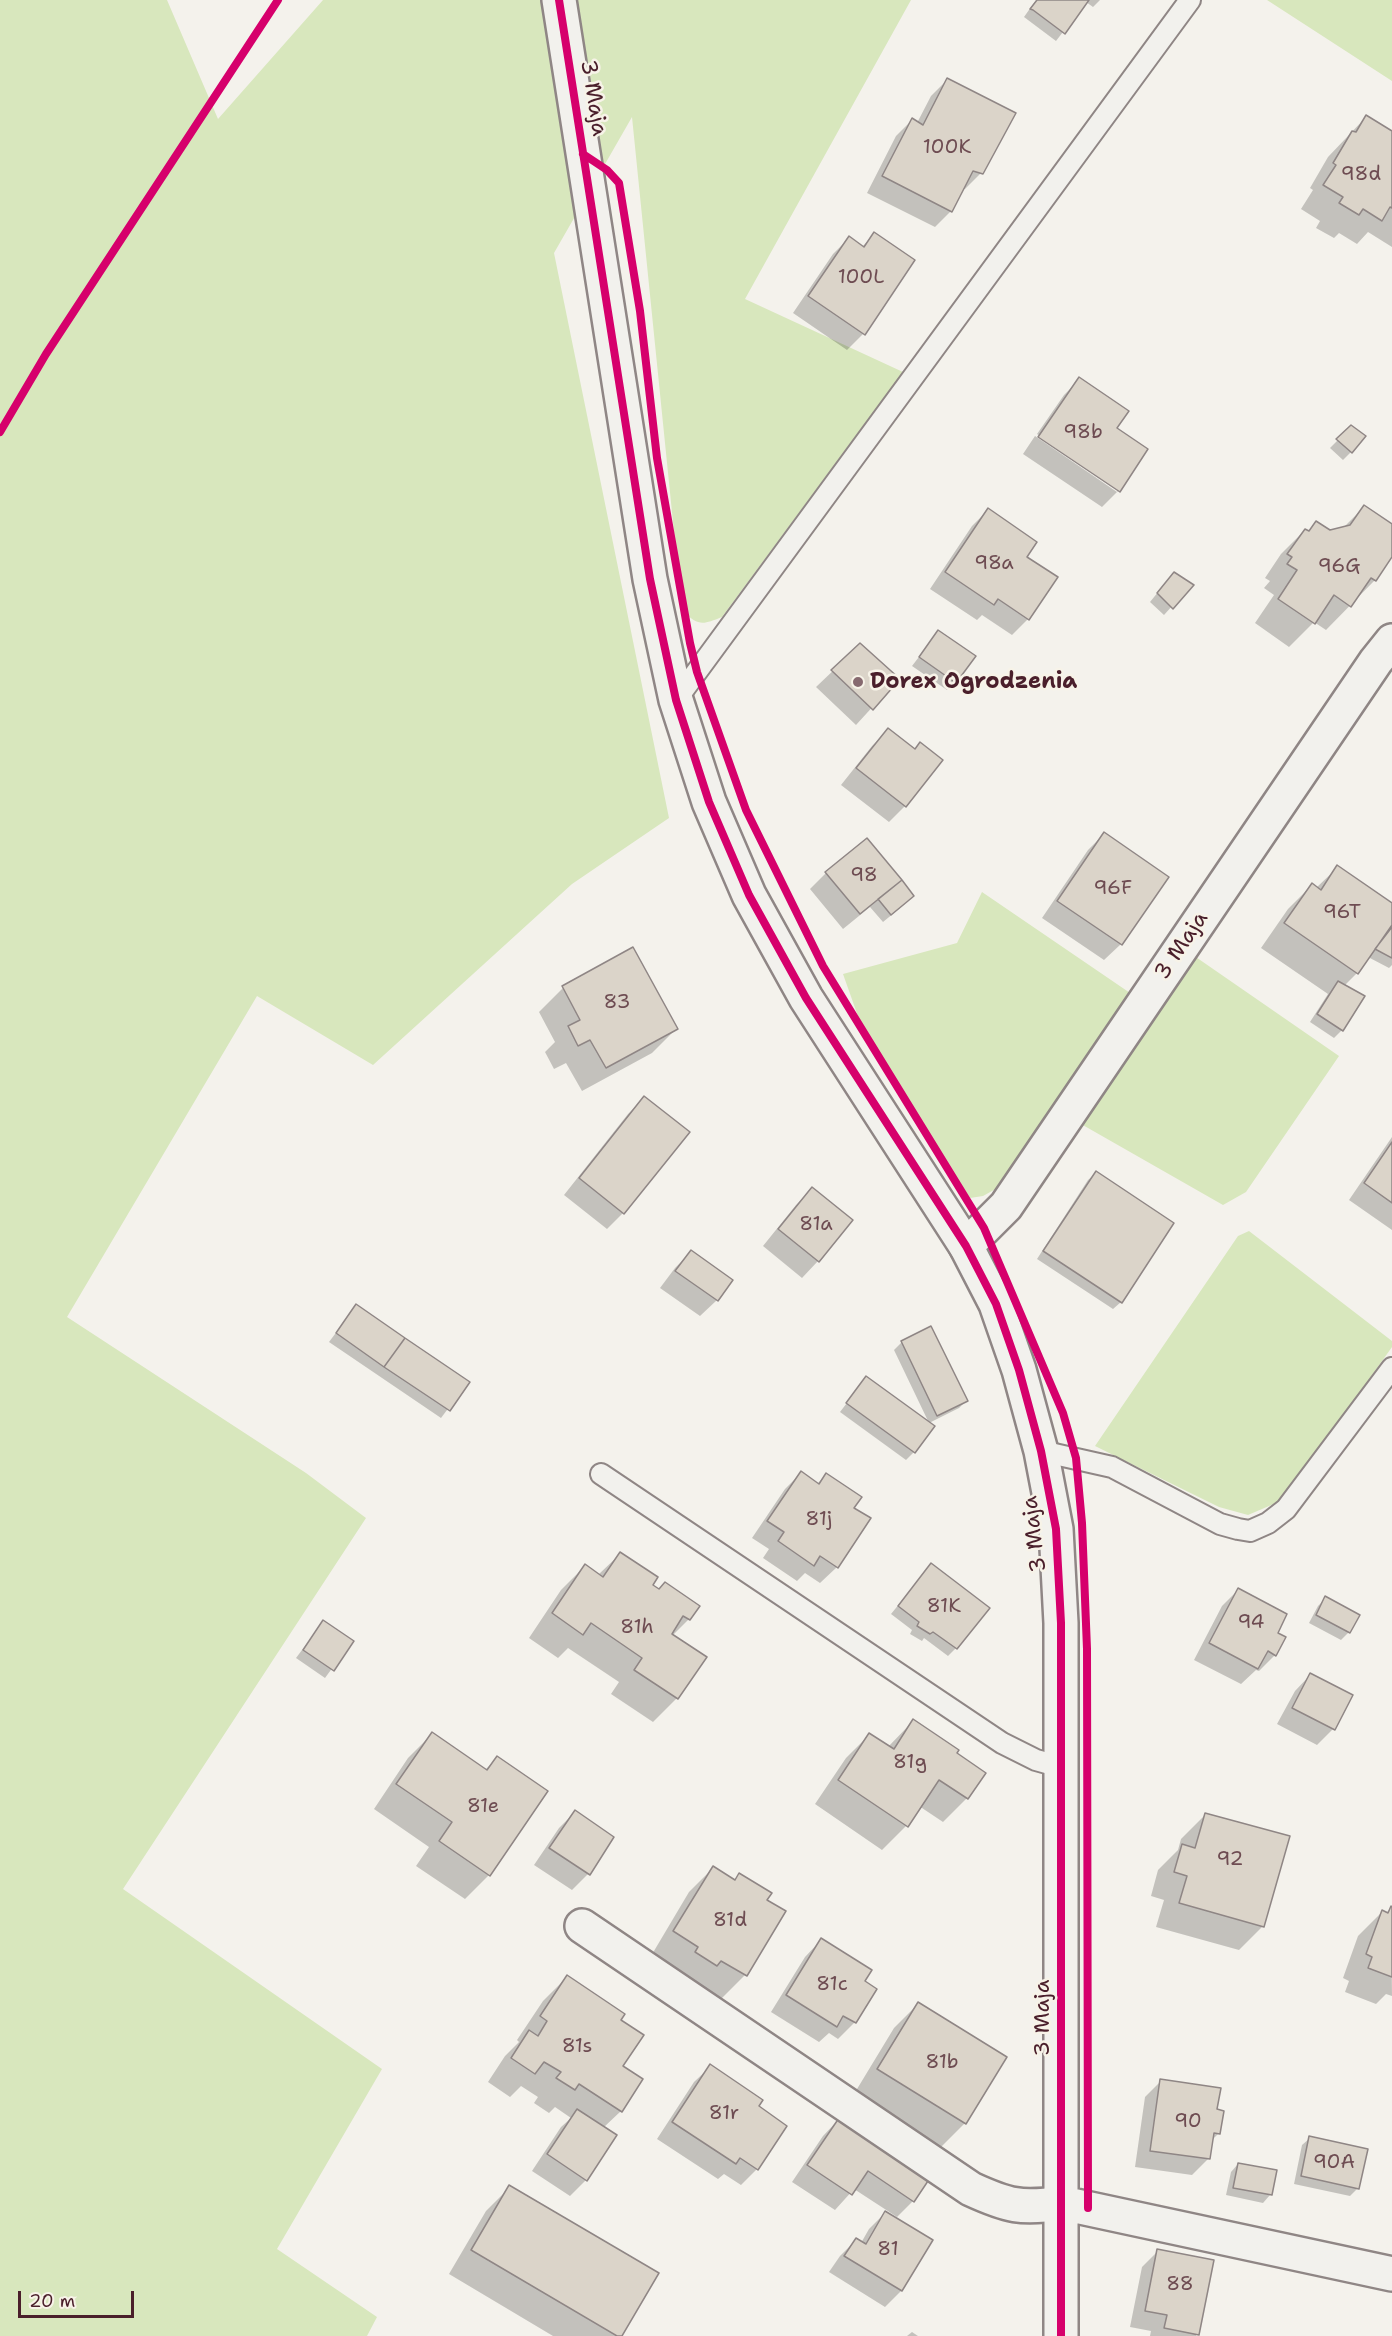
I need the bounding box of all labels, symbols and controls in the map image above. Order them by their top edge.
street label: 3 Maja [574,58,612,138]
house number: 100K [923,136,971,160]
house number: 98d [1341,163,1381,187]
house number: 100L [838,266,884,290]
house number: 98b [1063,421,1103,445]
house number: 98a [974,552,1014,576]
house number: 96G [1318,555,1360,579]
place label: Dorex Ogrodzenia [870,669,1077,695]
marker: Dorex Ogrodzenia [851,675,865,689]
house number: 98 [850,864,878,888]
house number: 96F [1094,877,1132,901]
house number: 96T [1323,901,1361,925]
street label: 3 Maja [1150,907,1214,985]
house number: 83 [604,991,630,1015]
house number: 81a [799,1213,833,1237]
street label: 3 Maja [1017,1494,1053,1574]
house number: 81j [806,1508,832,1532]
house number: 81K [927,1595,961,1619]
house number: 94 [1237,1611,1265,1635]
house number: 81h [620,1616,654,1640]
house number: 81g [893,1751,927,1775]
house number: 81e [467,1795,499,1819]
house number: 92 [1217,1848,1243,1872]
house number: 81d [713,1909,747,1933]
house number: 81c [816,1973,848,1997]
street label: 3 Maja [1030,1980,1056,2056]
house number: 81s [562,2035,592,2059]
house number: 81b [925,2051,959,2075]
house number: 81r [709,2102,739,2126]
house number: 90 [1174,2110,1202,2134]
house number: 90A [1313,2151,1355,2175]
house number: 81 [877,2238,899,2262]
house number: 88 [1166,2273,1194,2297]
scale bar [21,2279,136,2317]
text: 20 m [29,2289,75,2313]

